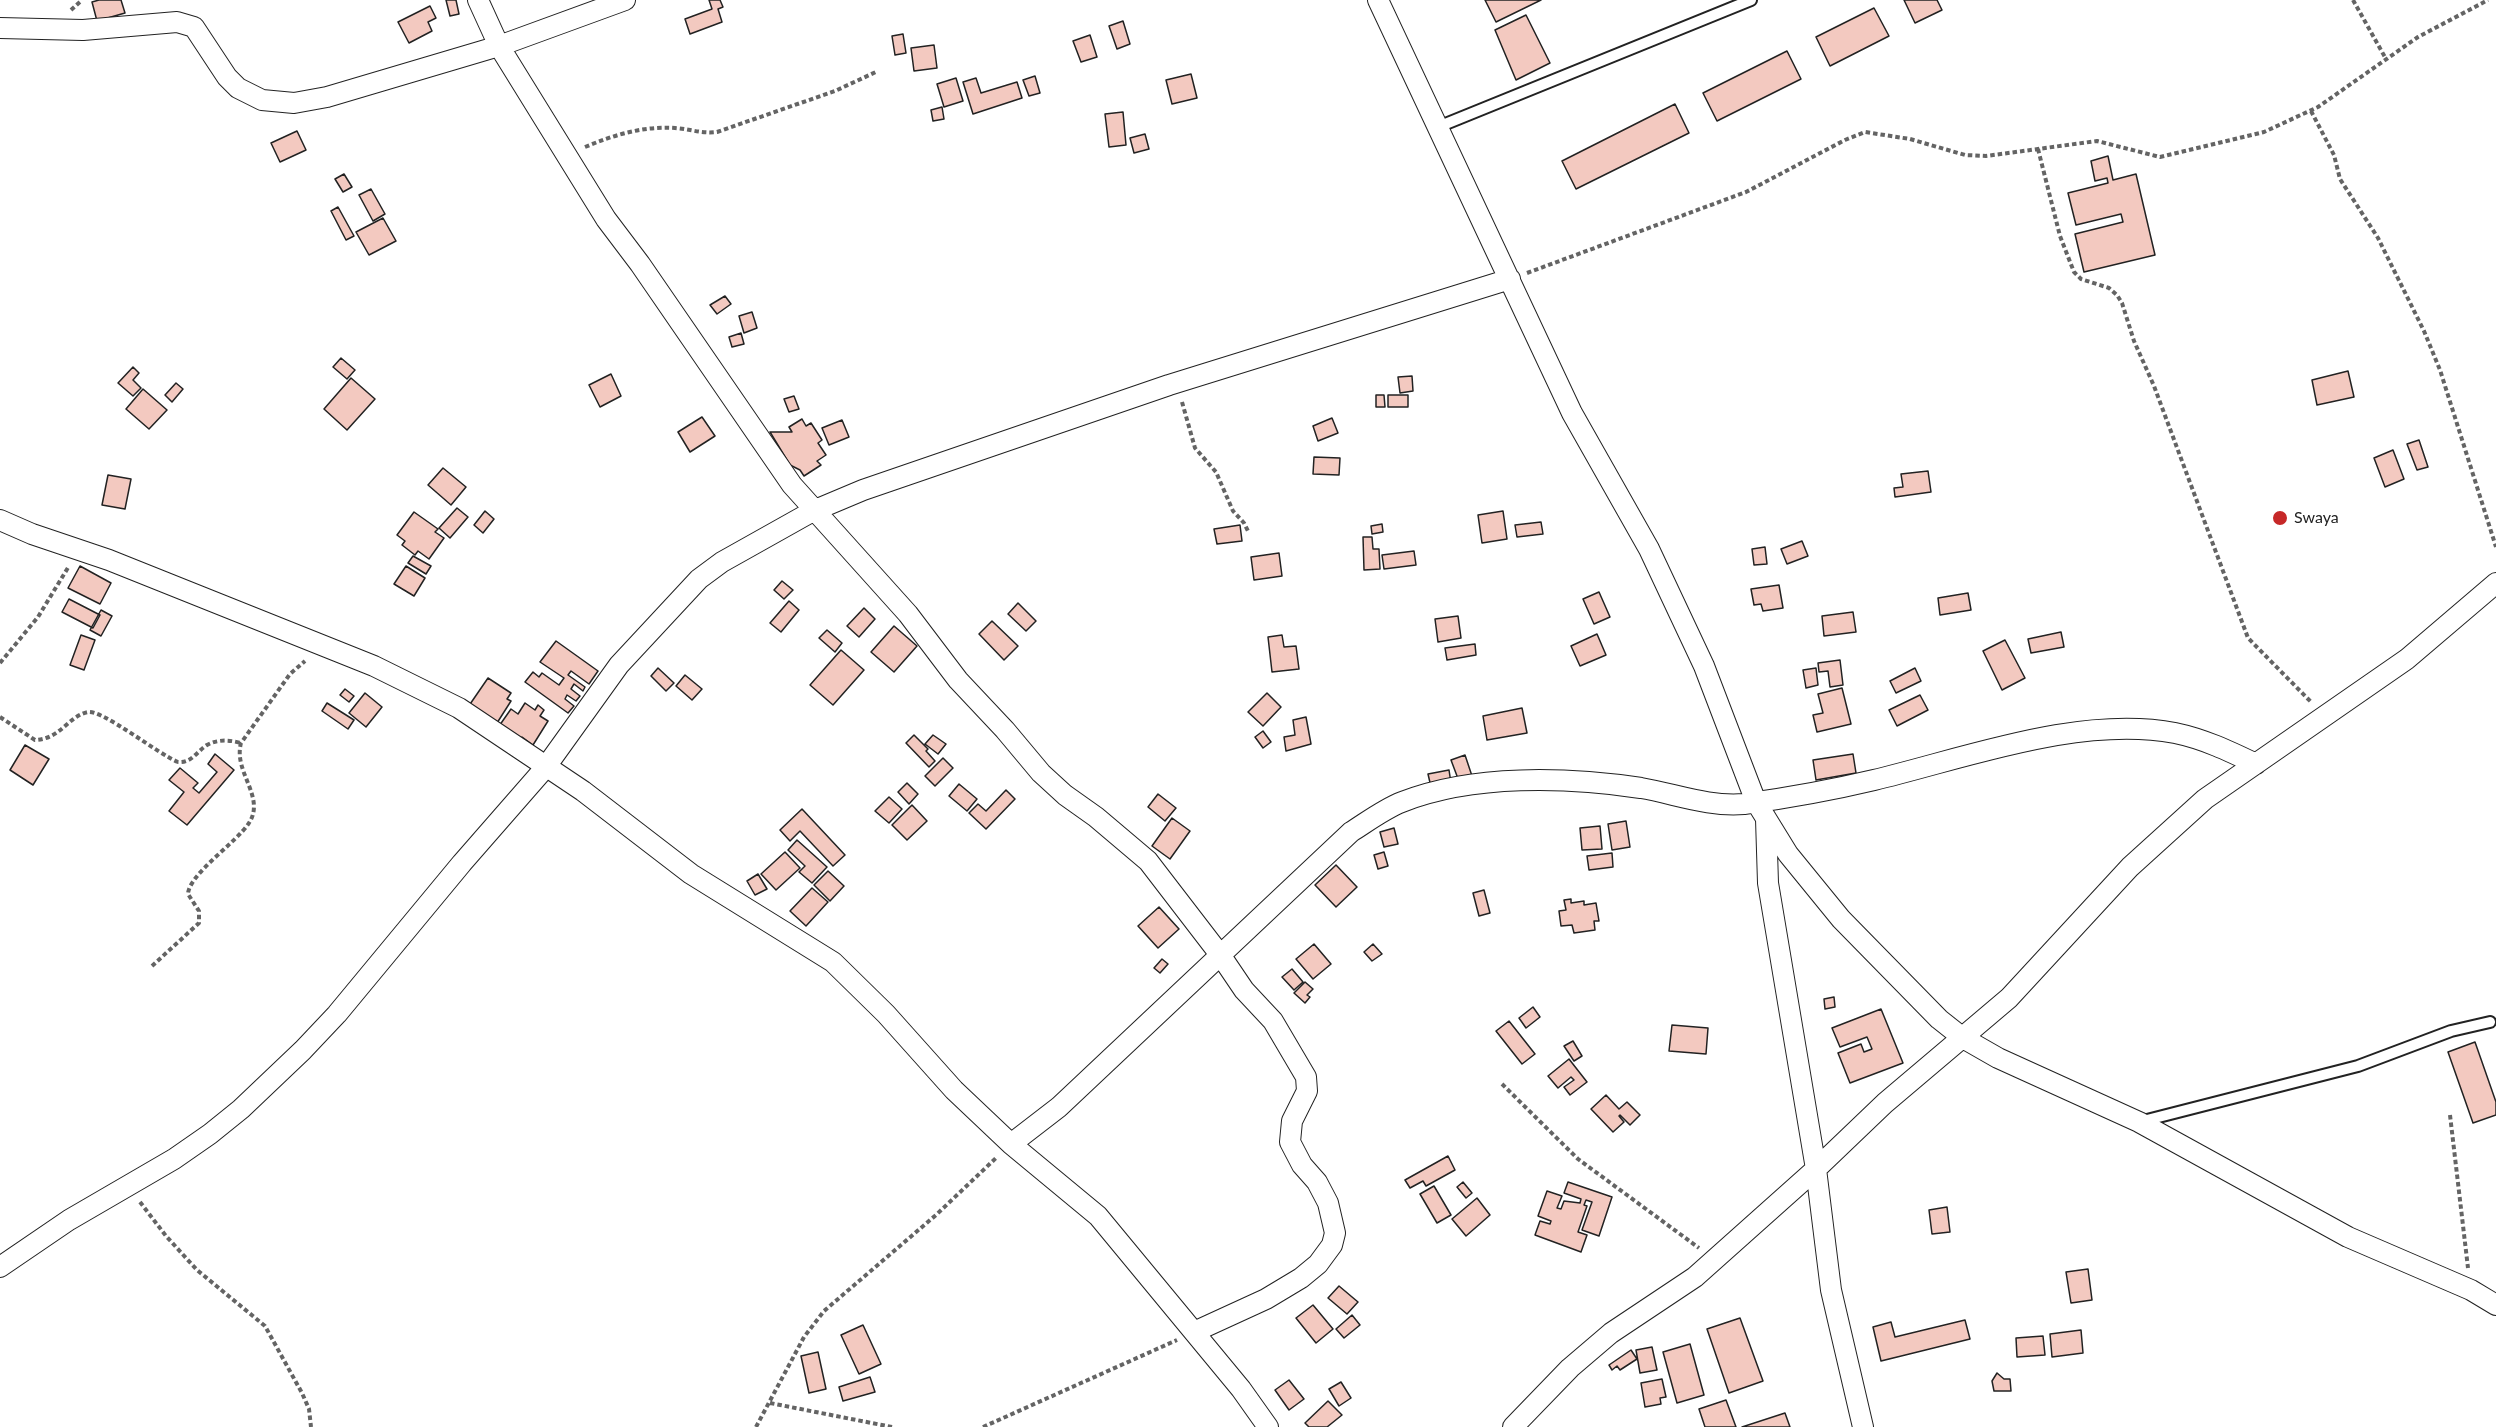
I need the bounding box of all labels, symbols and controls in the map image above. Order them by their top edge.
place label: Swaya [2294,508,2339,528]
marker: Swaya [2271,509,2289,527]

